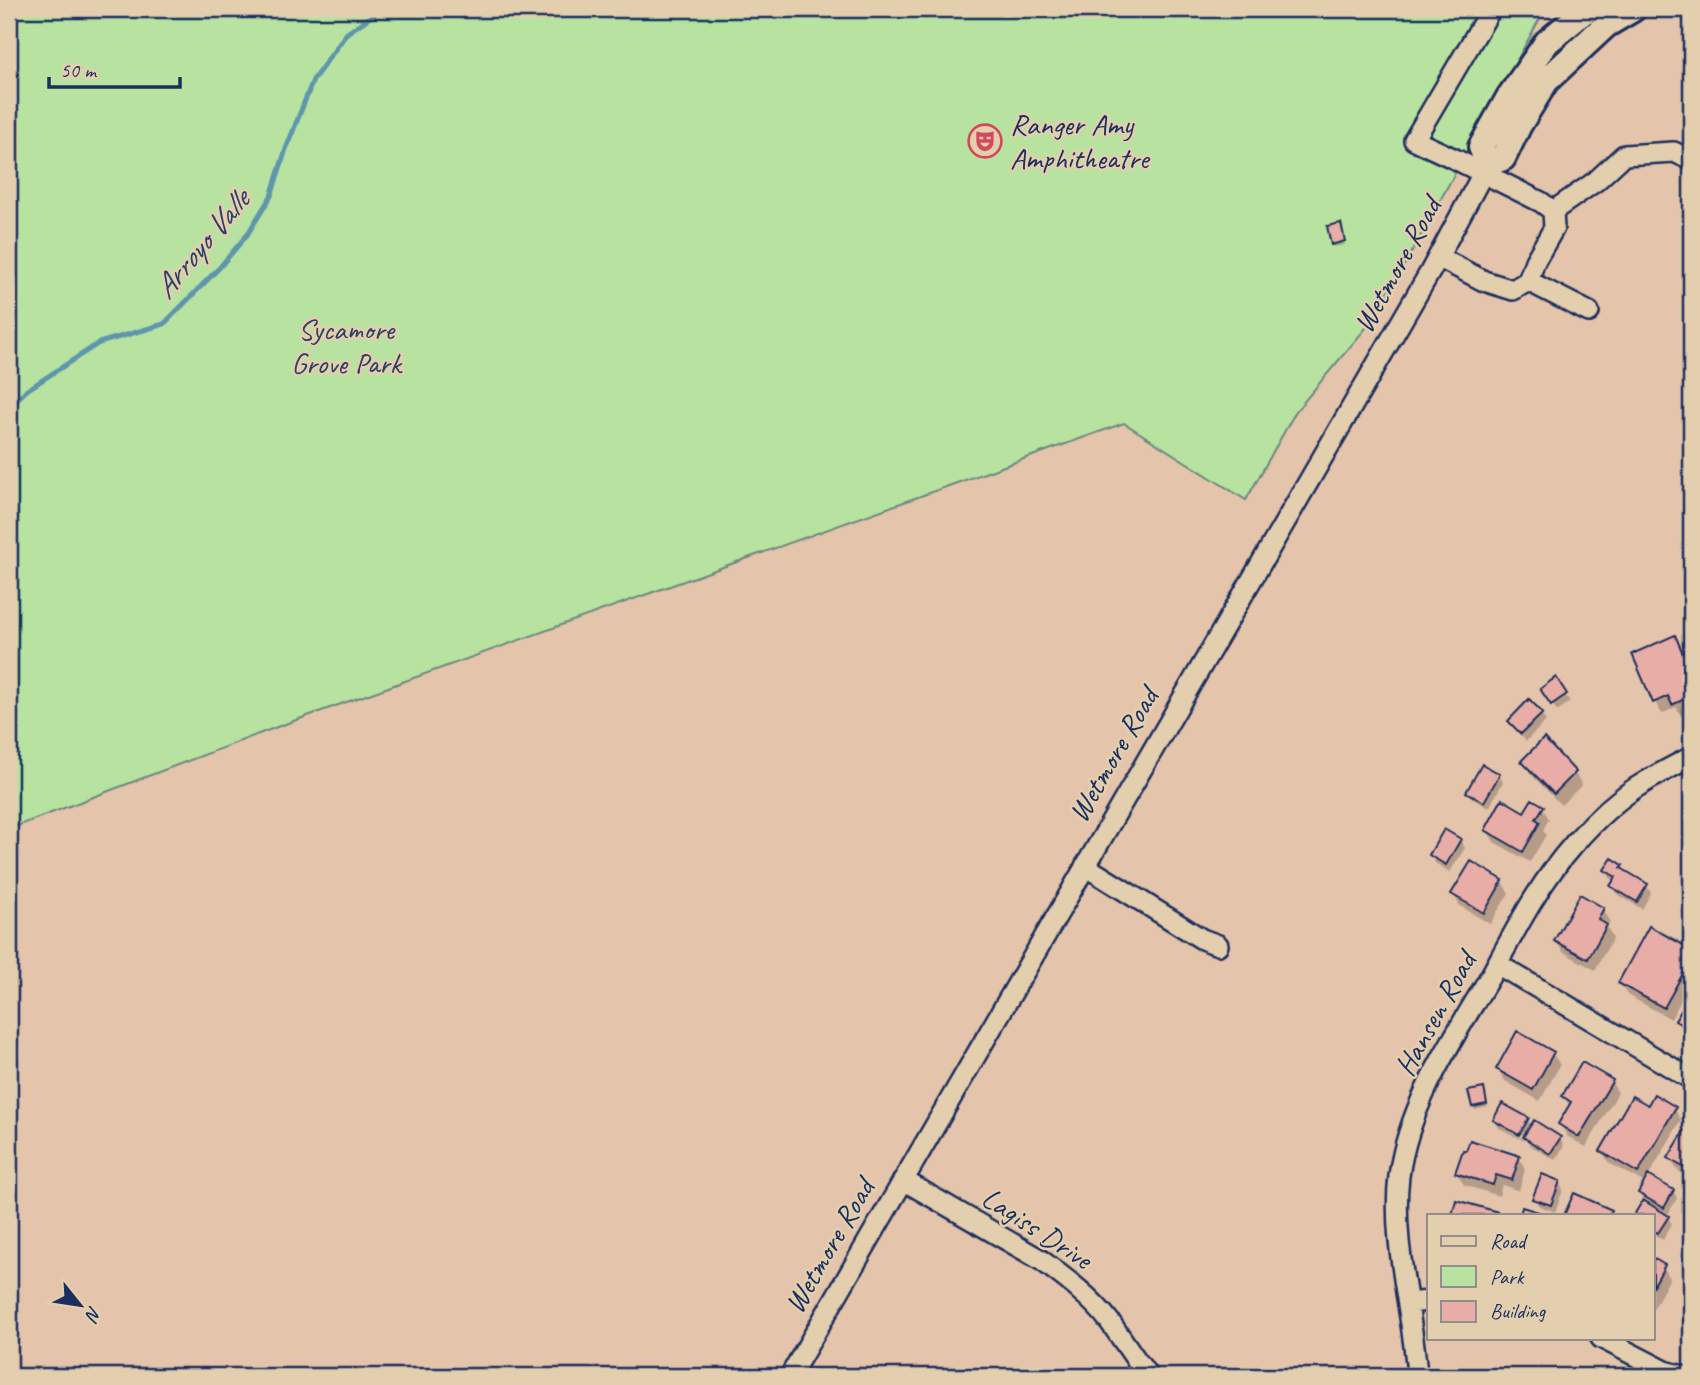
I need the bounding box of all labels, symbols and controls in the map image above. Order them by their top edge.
scale bar [49,46,180,90]
text: 50 m [60,57,98,83]
place label: Ranger Amy Amphitheatre [1010,105,1151,177]
theatre icon: Ranger Amy Amphitheatre [966,122,1004,160]
water label: Arroyo Valle [144,178,262,307]
street label: Wetmore Road [1344,187,1452,339]
park label: Sycamore Grove Park [291,310,403,382]
street label: Wetmore Road [1059,678,1169,829]
street label: Hansen Road [1386,942,1487,1082]
street label: Wetmore Road [775,1169,885,1320]
street label: Lagiss Drive [975,1178,1101,1279]
legend [1427,1214,1654,1340]
text: Road [1490,1228,1529,1254]
text: Park [1490,1264,1525,1290]
north arrow [46,1270,116,1340]
text: Building [1490,1298,1547,1324]
text: N [79,1302,107,1327]

